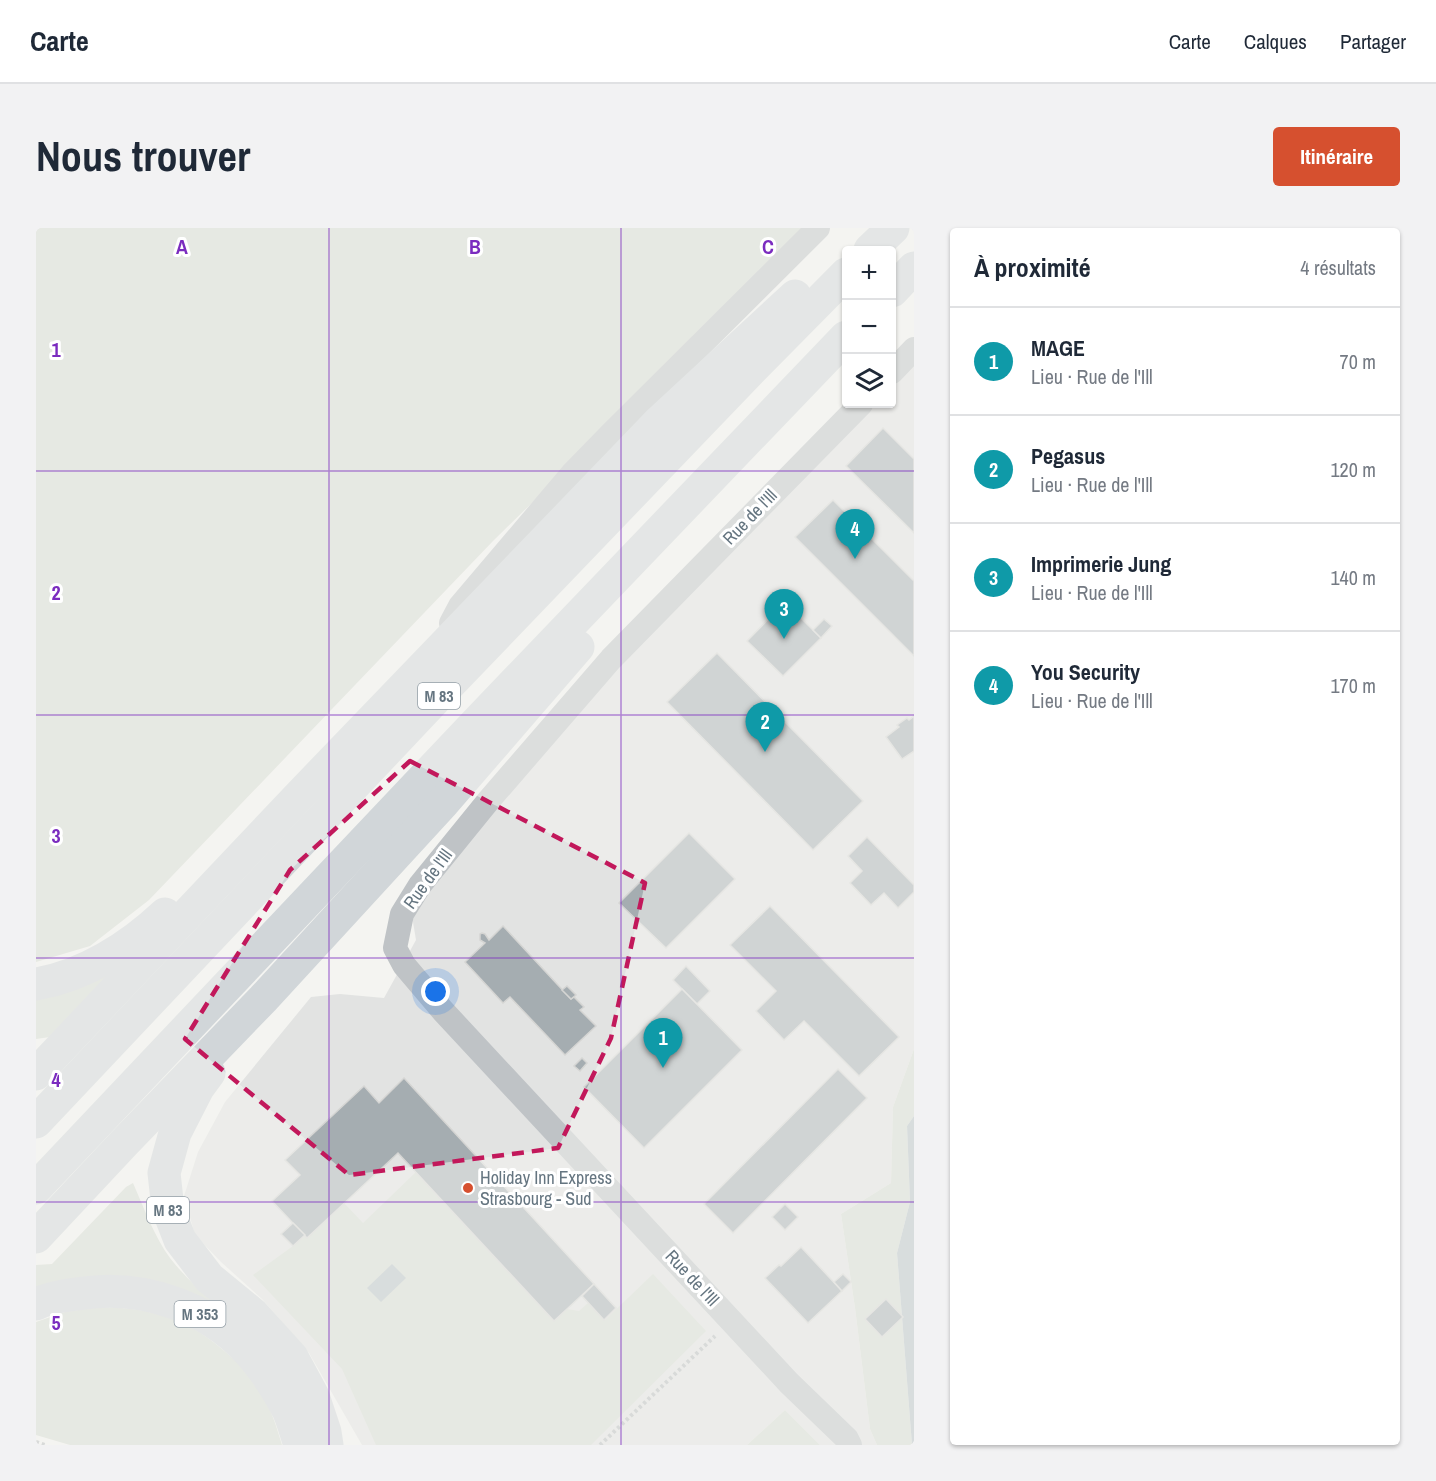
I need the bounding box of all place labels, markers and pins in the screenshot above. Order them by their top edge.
pin: 4 [836,510,874,559]
pin: 3 [764,590,804,639]
pin: 2 [746,702,784,752]
pin: 1 [644,1018,682,1068]
place label: Holiday Inn Express Strasbourg - Sud [480,1165,612,1211]
marker: Holiday Inn Express Strasbourg - Sud [461,1181,475,1195]

